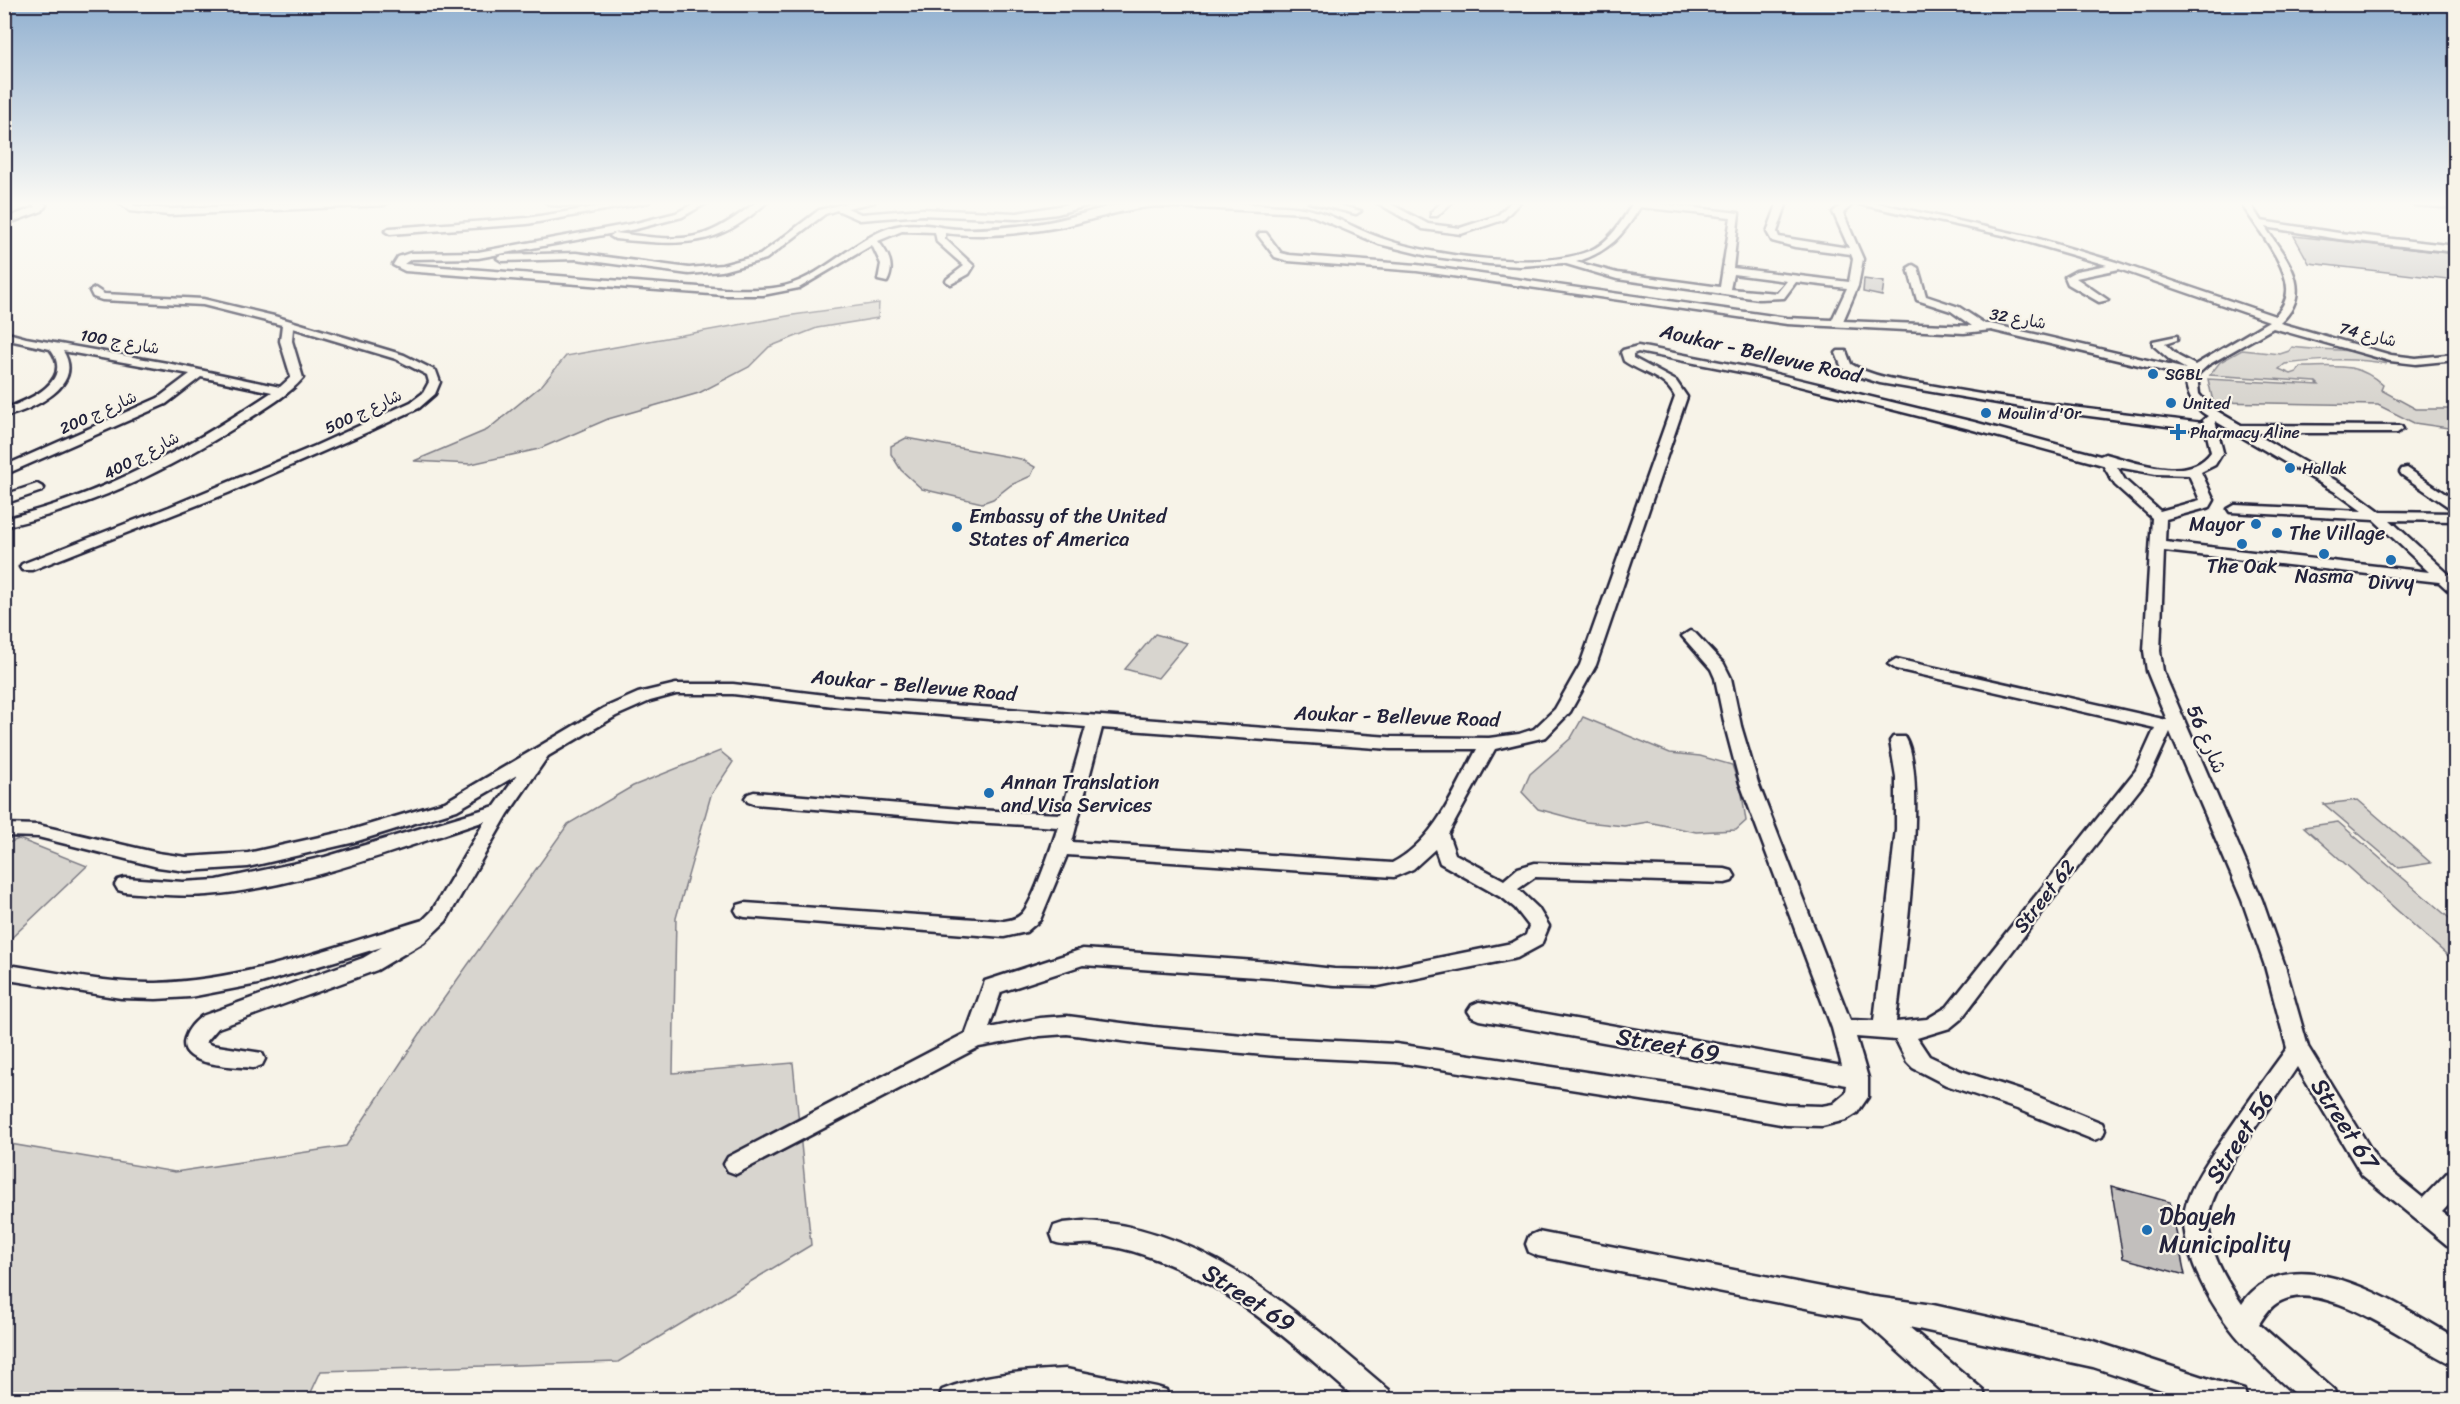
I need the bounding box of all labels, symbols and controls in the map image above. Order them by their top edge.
street label: شارع 32 [1987,299,2048,338]
street label: Aoukar - Bellevue Road [1656,313,1866,394]
street label: شارع 74 [2336,313,2399,356]
street label: شارع ج 100 [78,320,162,363]
place label: SGBL [2165,360,2203,389]
marker: SGBL [2146,367,2160,381]
street label: شارع ج 500 [320,381,407,442]
street label: شارع ج 200 [55,382,142,442]
place label: United [2183,389,2232,418]
marker: United [2164,396,2178,410]
place label: Moulin d'Or [1998,399,2082,428]
marker: Moulin d'Or [1979,406,1993,420]
place label: Pharmacy Aline [2190,418,2300,447]
street label: شارع ج 400 [98,423,185,488]
marker: Pharmacy Aline [2171,425,2185,439]
place label: Hallak [2302,454,2347,483]
marker: Hallak [2283,461,2297,475]
place label: Embassy of the United States of America [969,499,1168,557]
place label: Mayor [2189,507,2246,542]
place label: The Village [2289,516,2385,551]
marker: Mayor [2249,517,2263,531]
marker: Embassy of the United States of America [950,520,964,534]
marker: The Village [2270,526,2284,540]
marker: The Oak [2235,537,2249,551]
marker: Nasma [2317,547,2331,561]
place label: The Oak [2207,549,2278,584]
marker: Divvy [2384,553,2398,567]
place label: Nasma [2295,559,2354,594]
place label: Divvy [2368,565,2415,600]
street label: Aoukar - Bellevue Road [809,659,1019,712]
street label: Aoukar - Bellevue Road [1293,695,1502,738]
street label: شارع 56 [2176,699,2237,779]
place label: Annan Translation and Visa Services [1000,765,1159,823]
marker: Annan Translation and Visa Services [982,786,996,800]
street label: Street 62 [2004,851,2085,941]
street label: Street 69 [1613,1015,1723,1075]
street label: Street 67 [2299,1069,2391,1180]
street label: Street 56 [2194,1082,2286,1192]
place label: Dbayeh Municipality [2159,1195,2291,1265]
marker: Dbayeh Municipality [2140,1223,2154,1237]
street label: Street 69 [1194,1252,1304,1344]

